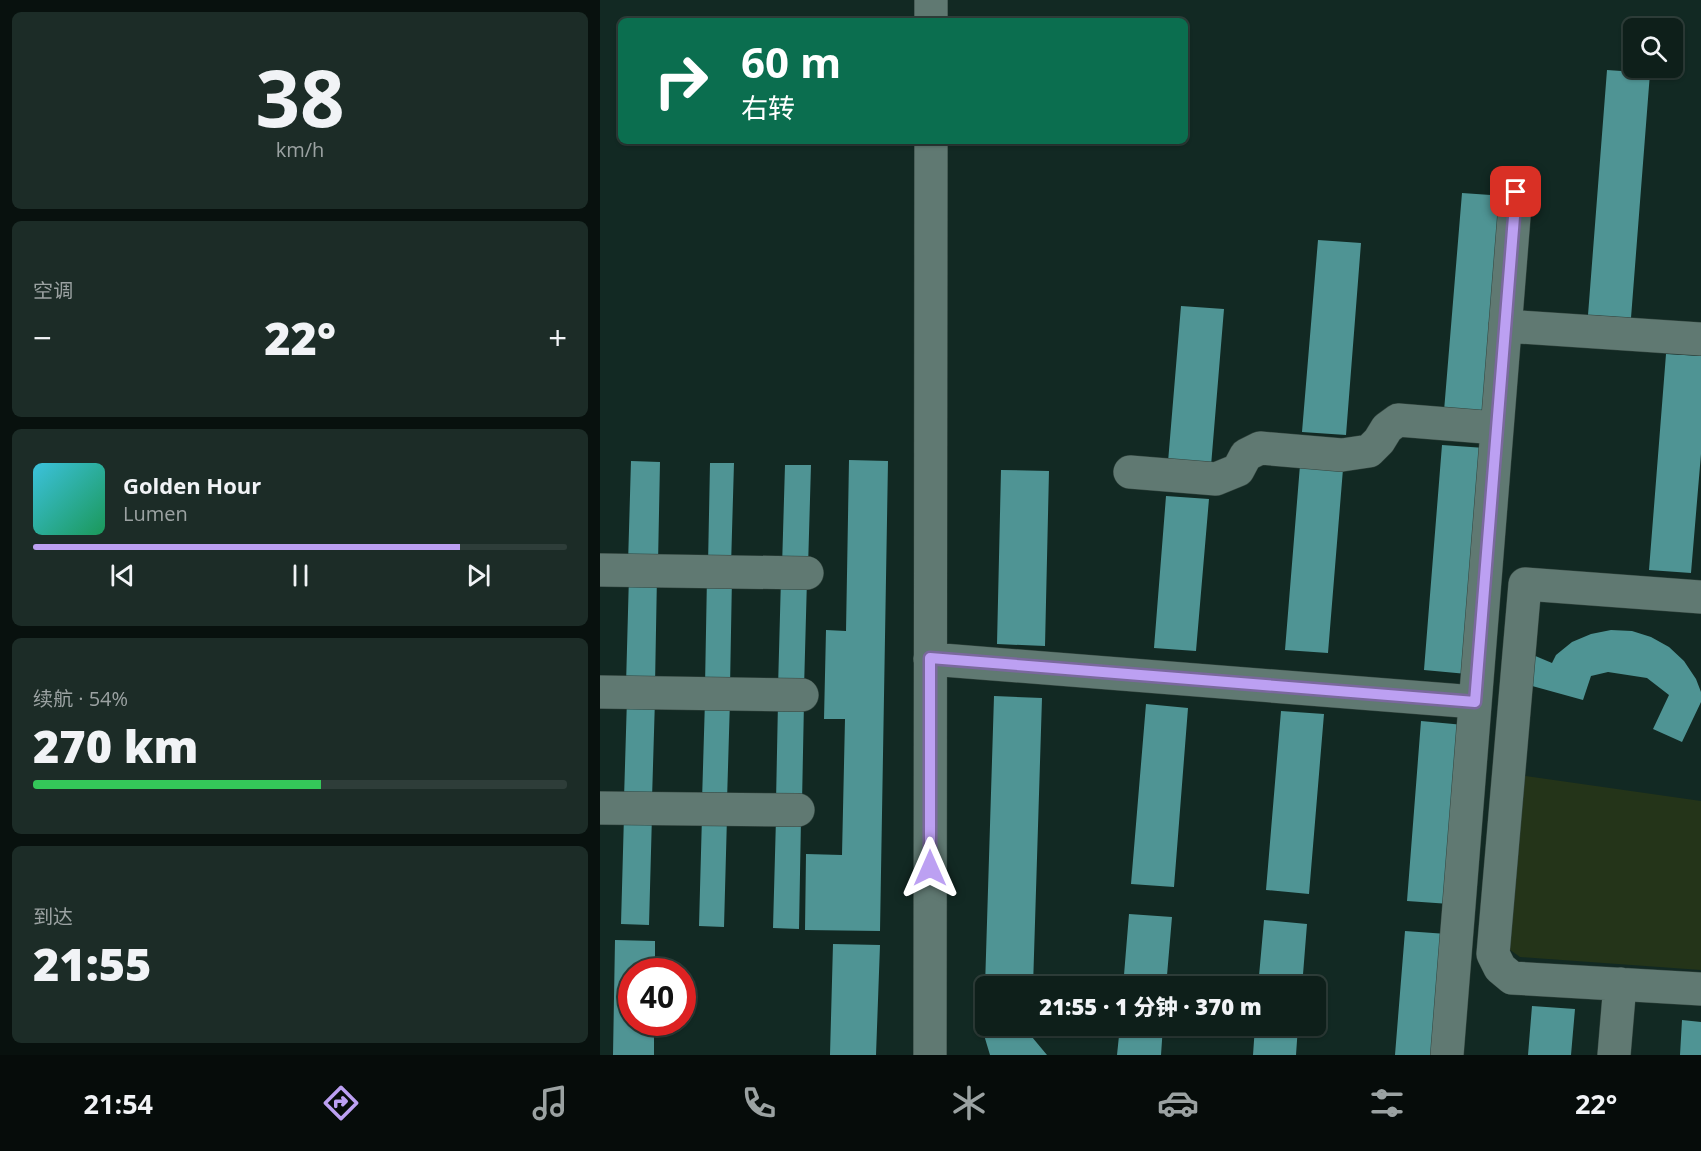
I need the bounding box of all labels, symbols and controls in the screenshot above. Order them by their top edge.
map controls [1623,18,1683,78]
button: search [1623,18,1683,78]
text: 60 m [741,33,841,90]
icon: right [642,42,720,120]
text: 38 [255,44,345,150]
text: 右转 [741,89,795,126]
text: km/h [276,136,324,163]
pin [1490,166,1541,217]
icon: arrive [1499,175,1532,208]
text: 空调 [33,277,73,304]
text: 22° [264,307,336,368]
text: − [33,315,52,360]
text: + [548,315,567,360]
text: Golden Hour [123,470,261,500]
text: Lumen [123,500,188,527]
icon: previous [106,559,139,592]
icon: pause [284,559,317,592]
icon: next [462,559,495,592]
text: 续航 · 54% [33,685,128,712]
text: 270 km [33,715,198,776]
position arrow [898,836,962,900]
text: 到达 [33,903,73,930]
text: 21:55 [33,933,151,994]
speed limit sign: 40 [618,958,696,1036]
text: 21:55 · 1 分钟 · 370 m [1039,991,1262,1021]
icon: directions [320,1082,362,1124]
icon: music [529,1082,571,1124]
icon: phone [738,1082,780,1124]
icon: climate [948,1082,990,1124]
icon: car [1157,1082,1199,1124]
icon: filters [1366,1082,1408,1124]
text: 21:54 [84,1085,153,1122]
text: 22° [1575,1085,1617,1122]

